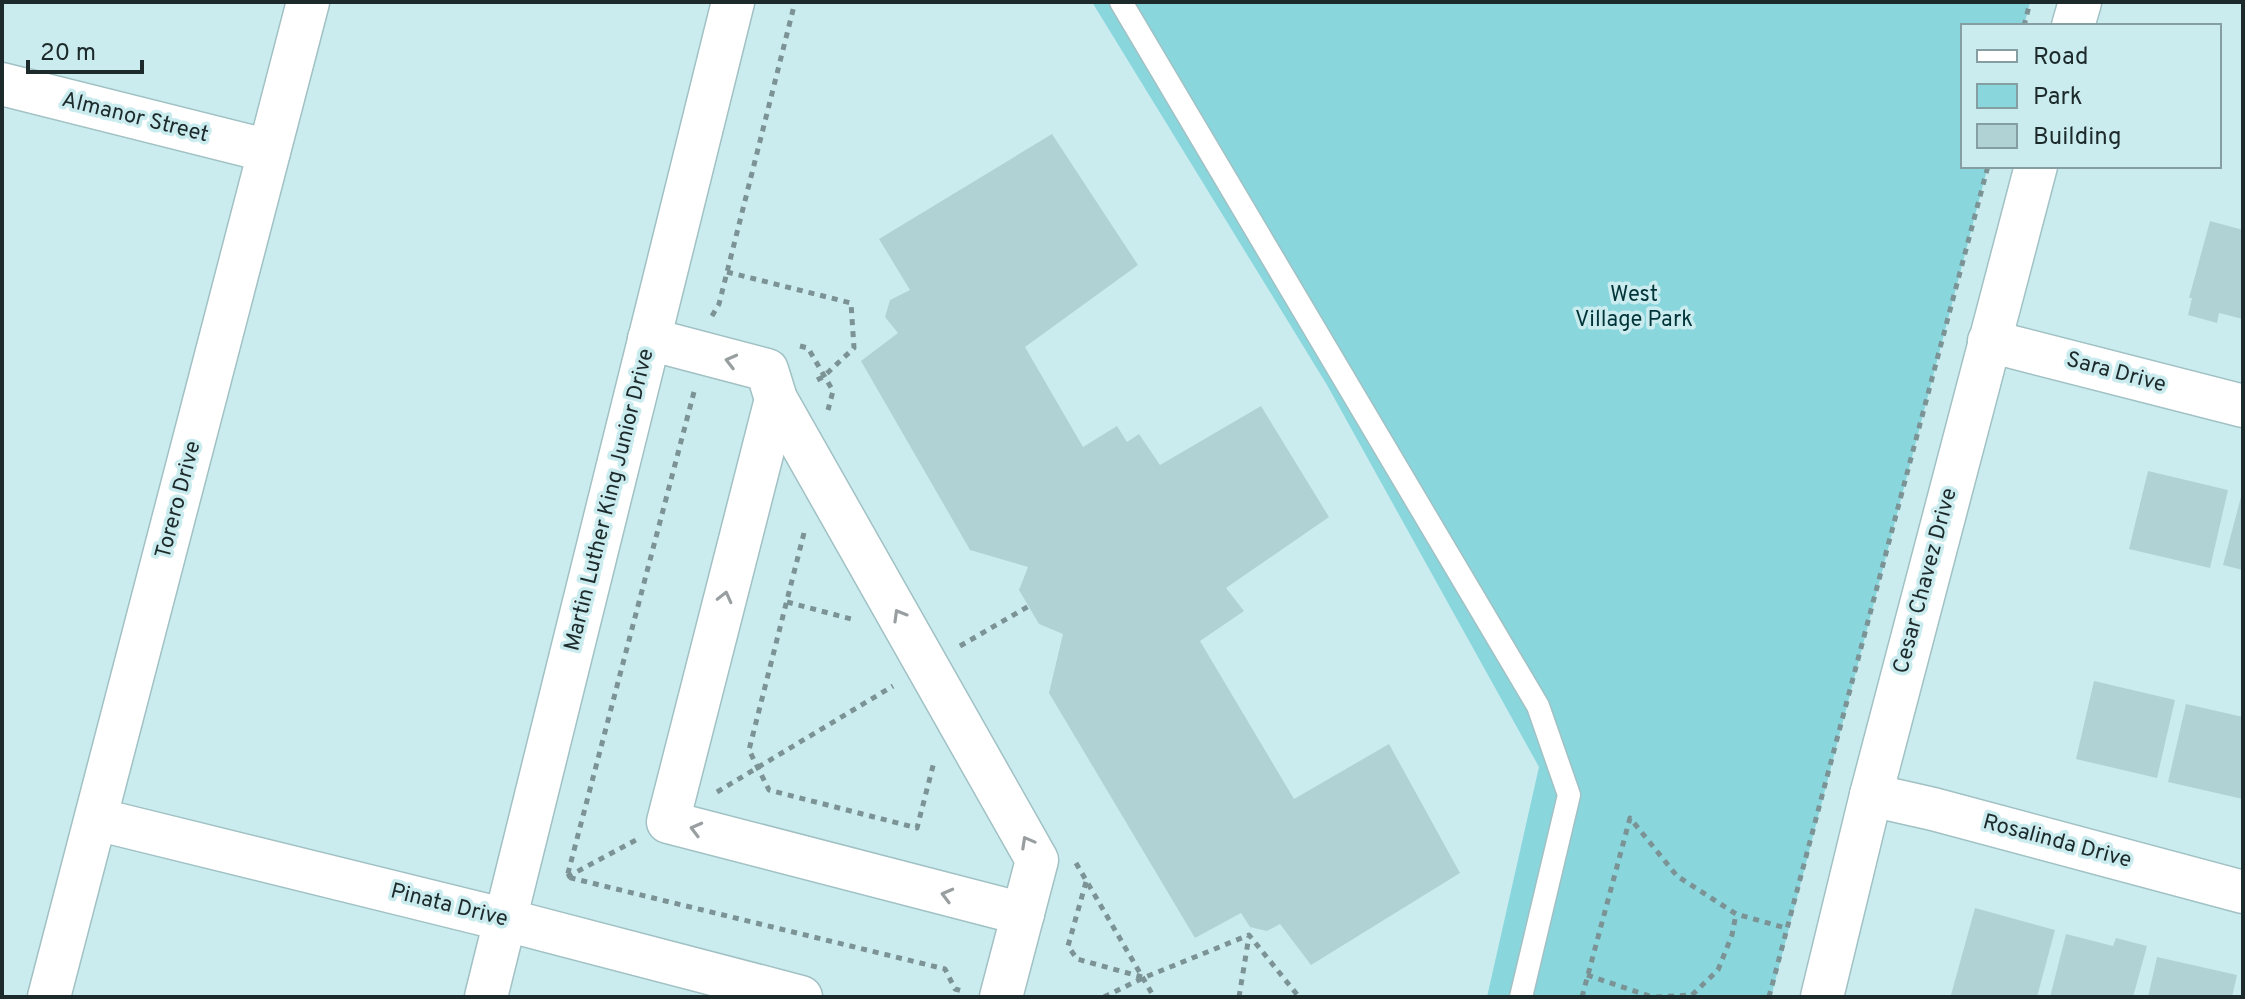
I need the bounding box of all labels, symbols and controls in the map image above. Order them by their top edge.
scale bar [28,24,142,74]
legend [1961,24,2221,168]
text: 20 m [40,39,96,69]
text: Road [2033,43,2089,73]
text: Park [2033,83,2083,113]
street label: Almanor Street [59,87,211,149]
text: Building [2033,123,2122,153]
park label: West Village Park [1575,282,1693,334]
street label: Martin Luther King Junior Drive [559,346,661,654]
street label: Sara Drive [2063,347,2169,399]
one-way arrow [725,353,739,370]
street label: Torero Drive [150,438,208,562]
street label: Cesar Chavez Drive [1888,485,1964,677]
one-way arrow [716,591,733,605]
one-way arrow [893,610,909,624]
street label: Rosalinda Drive [1980,809,2134,875]
one-way arrow [689,822,703,838]
one-way arrow [1021,836,1036,850]
street label: Pinata Drive [387,878,511,934]
one-way arrow [941,887,954,904]

